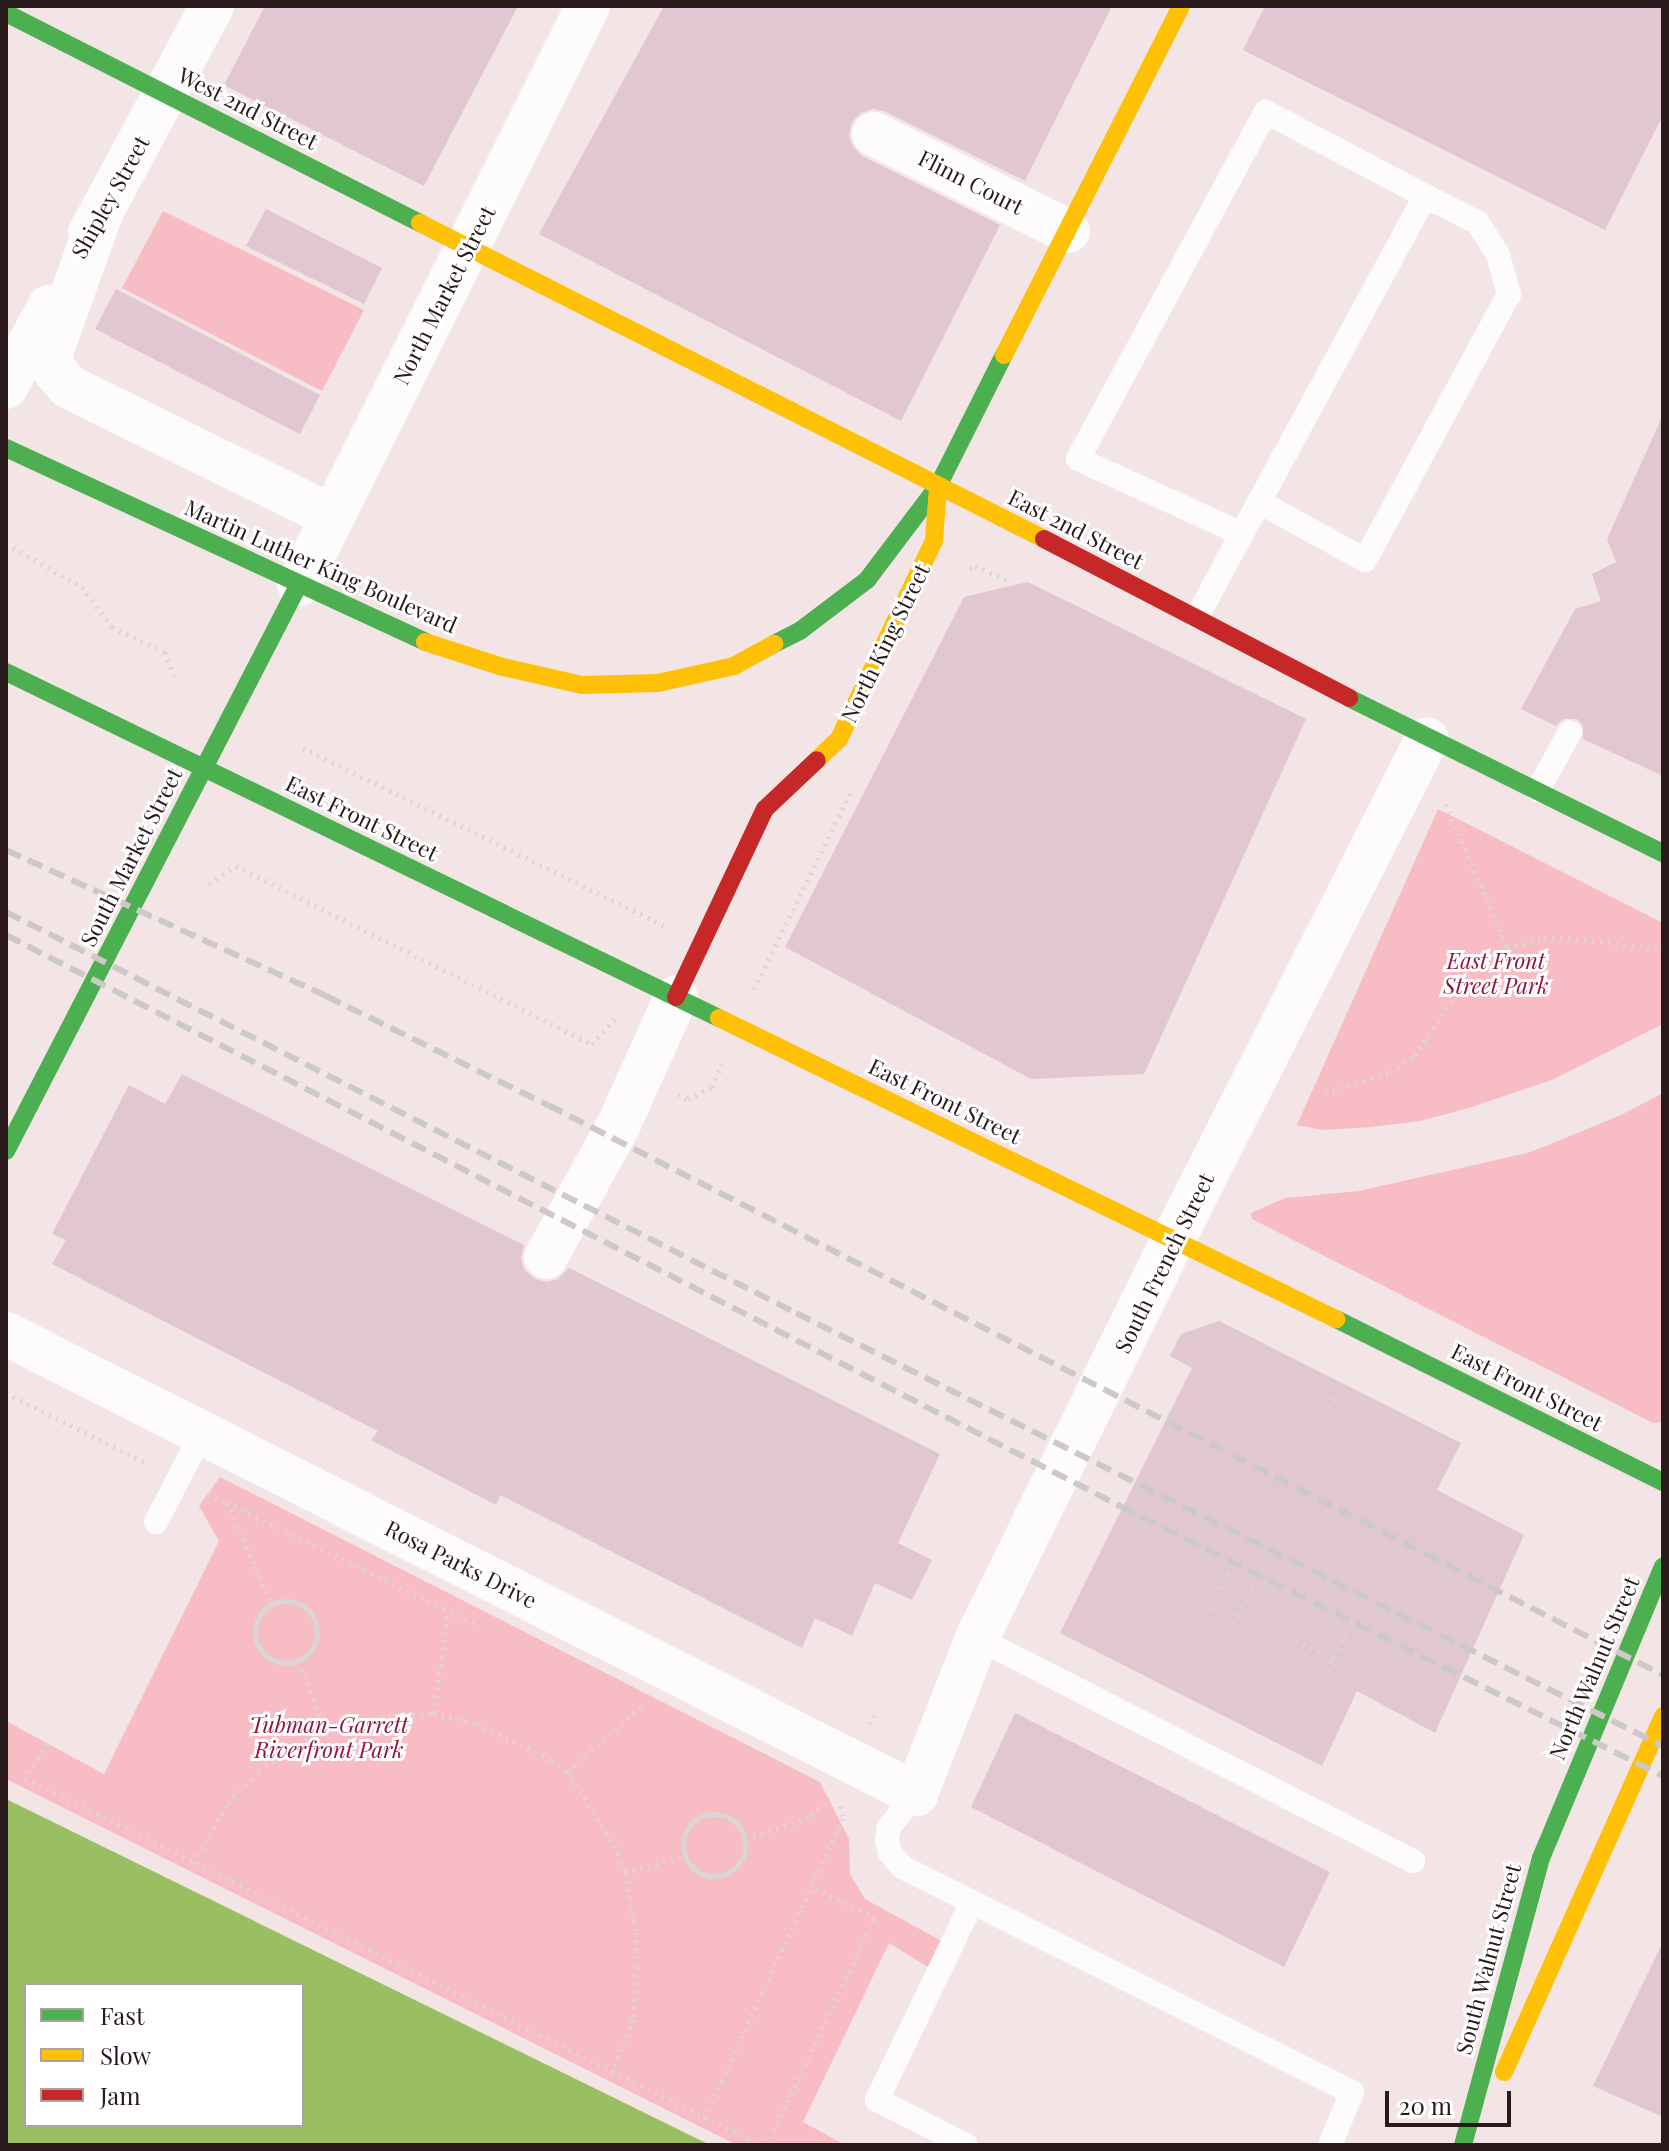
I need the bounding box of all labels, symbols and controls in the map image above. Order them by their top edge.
street label: West 2nd Street [174,61,322,155]
street label: Shipley Street [65,131,155,263]
street label: Flinn Court [914,144,1028,220]
street label: North Market Street [387,201,501,389]
street label: East 2nd Street [1004,484,1148,574]
street label: Martin Luther King Boulevard [181,494,461,638]
street label: North King Street [835,559,935,727]
street label: South Market Street [74,763,188,951]
street label: East Front Street [281,770,443,866]
park label: East Front Street Park [1443,947,1549,998]
street label: East Front Street [864,1053,1026,1149]
street label: South French Street [1109,1169,1219,1357]
street label: East Front Street [1447,1337,1607,1437]
street label: Rosa Parks Drive [381,1514,541,1614]
street label: North Walnut Street [1543,1572,1645,1764]
park label: Tubman-Garrett Riverfront Park [250,1711,408,1762]
street label: South Walnut Street [1450,1860,1526,2058]
legend [24,1983,304,2127]
text: Fast [100,1999,145,2031]
text: Slow [100,2039,151,2071]
scale bar [1389,2075,1515,2125]
text: Jam [100,2079,141,2111]
text: 20 m [1399,2089,1452,2121]

